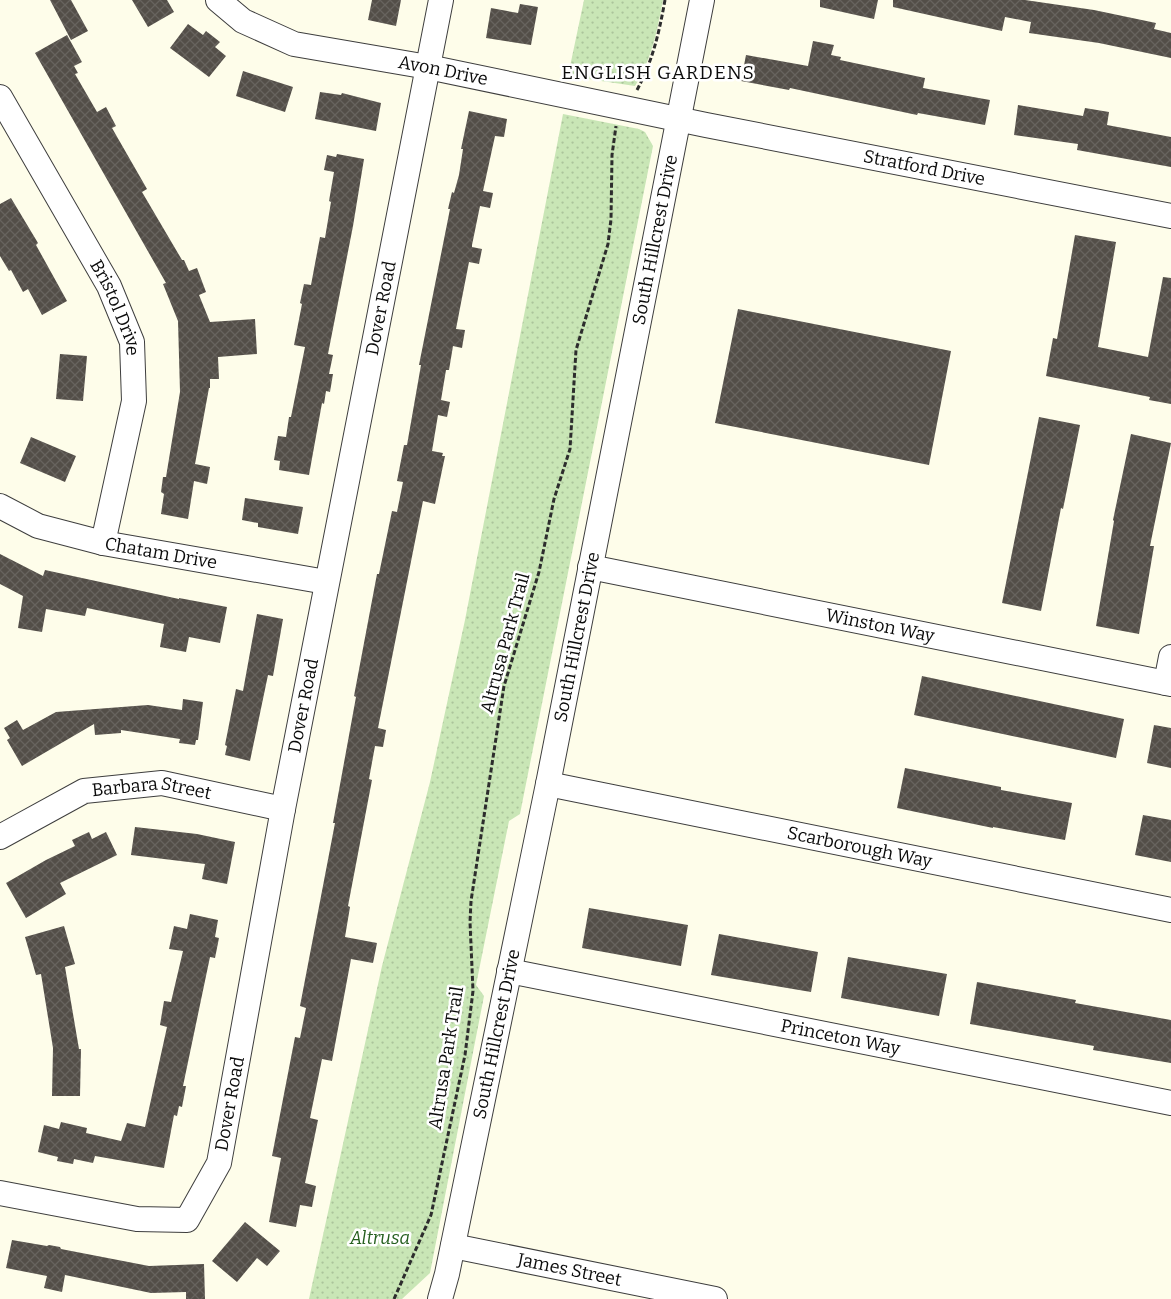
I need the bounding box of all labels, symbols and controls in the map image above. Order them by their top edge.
street label: Avon Drive [397,51,490,90]
district label: ENGLISH GARDENS [561,61,755,84]
street label: Stratford Drive [862,145,987,190]
street label: South Hillcrest Drive [627,153,682,327]
street label: Bristol Drive [85,256,144,356]
street label: Dover Road [361,259,401,357]
street label: Chatam Drive [103,533,219,574]
street label: South Hillcrest Drive [549,550,604,724]
street label: Altrusa Park Trail [476,570,534,716]
street label: Winston Way [824,604,937,647]
street label: Dover Road [283,656,323,755]
street label: Barbara Street [91,772,214,804]
street label: Scarborough Way [785,822,934,873]
street label: South Hillcrest Drive [468,947,525,1121]
street label: Altrusa Park Trail [424,985,468,1131]
street label: Princeton Way [779,1014,903,1060]
street label: Dover Road [210,1054,249,1153]
park label: Altrusa [349,1227,410,1249]
street label: James Street [515,1248,624,1291]

